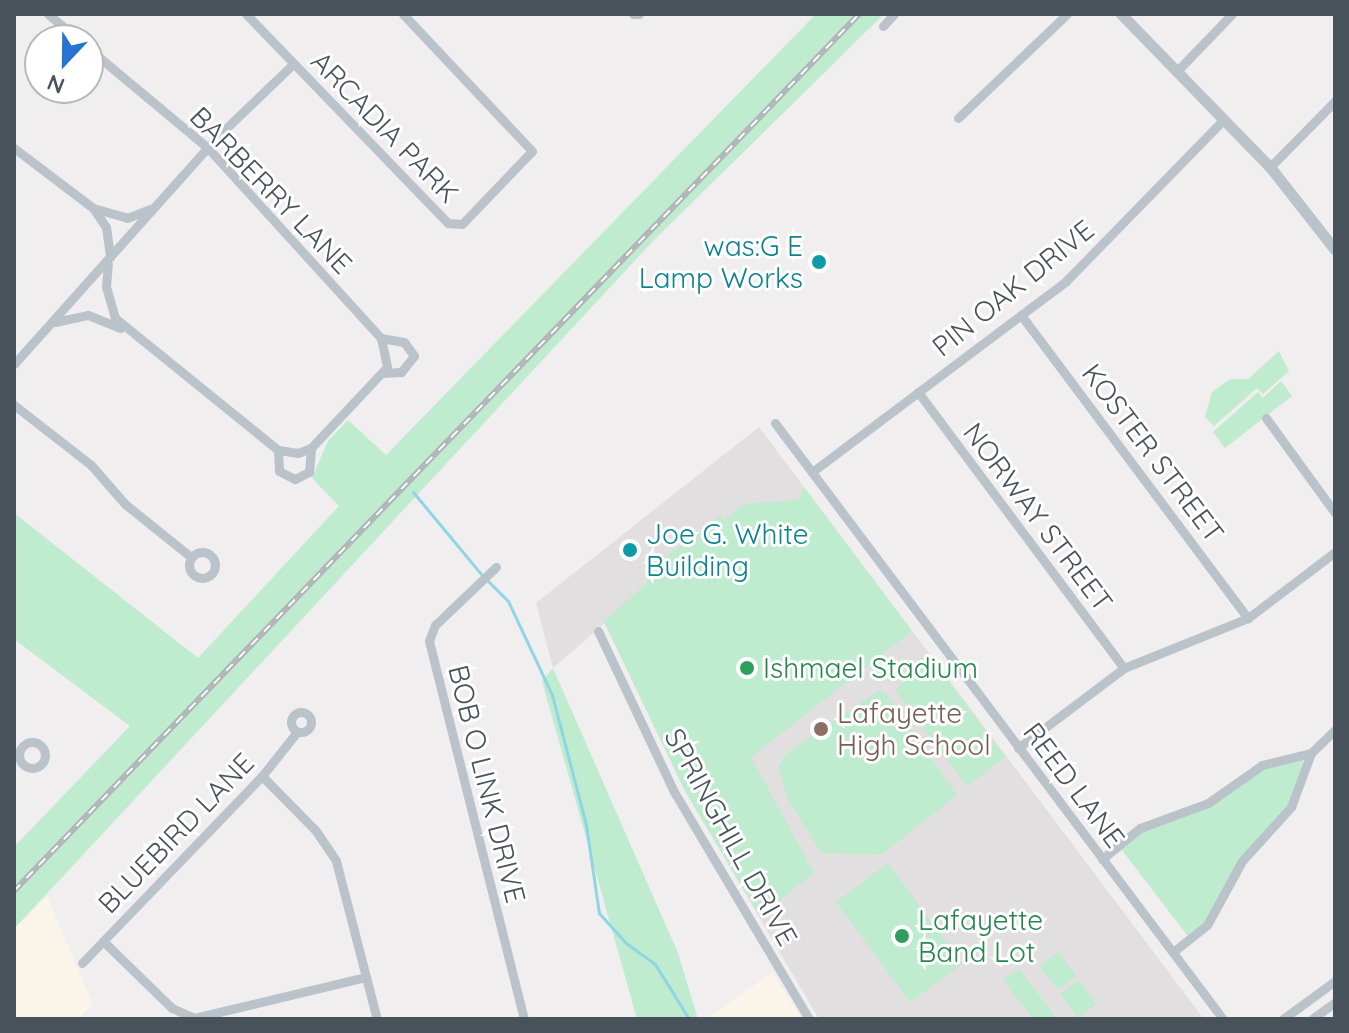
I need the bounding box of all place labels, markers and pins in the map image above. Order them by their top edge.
place label: was:G E Lamp Works [639,229,803,295]
marker: was:G E Lamp Works [810,253,828,271]
place label: Joe G. White Building [646,517,809,583]
marker: Joe G. White Building [621,541,639,559]
place label: Ishmael Stadium [763,651,978,685]
marker: Ishmael Stadium [738,659,756,677]
place label: Lafayette High School [837,696,991,762]
marker: Lafayette High School [812,720,830,738]
place label: Lafayette Band Lot [918,903,1043,969]
marker: Lafayette Band Lot [893,927,911,945]

